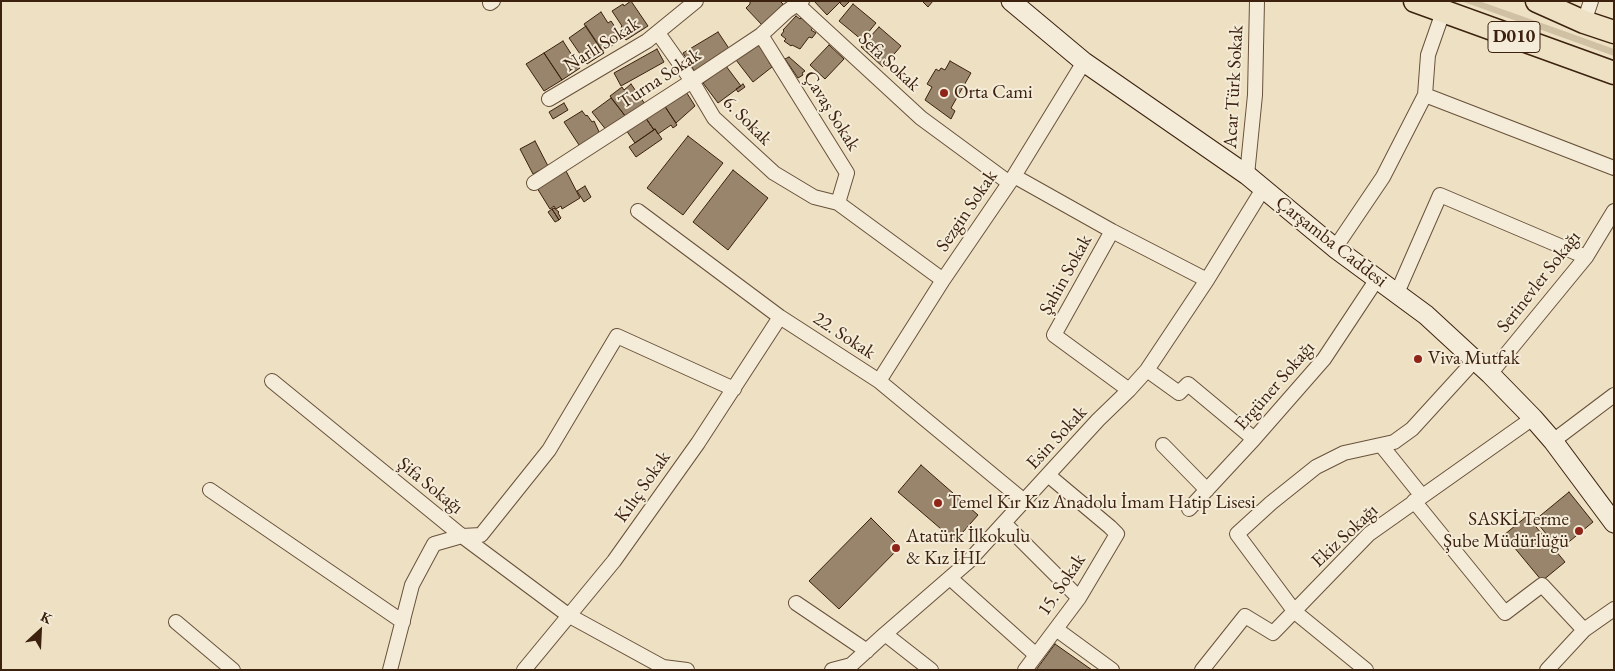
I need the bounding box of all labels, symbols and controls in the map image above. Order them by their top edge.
street label: Narlı Sokak [560,13,644,77]
road number: D010 [1488,22,1540,52]
street label: Acar Türk Sokak [1219,25,1249,149]
street label: Sefa Sokak [853,28,925,96]
street label: Turna Sokak [614,44,706,114]
street label: Çavaş Sokak [798,67,864,155]
place label: Orta Cami [954,82,1033,104]
marker: Orta Cami [938,87,950,99]
street label: 6. Sokak [717,91,777,151]
street label: Sezgin Sokak [931,166,1003,256]
street label: Çarşamba Caddesi [1271,191,1391,293]
street label: Serinevler Sokağı [1492,227,1586,337]
street label: Şahin Sokak [1035,231,1097,319]
street label: 22. Sokak [809,307,879,365]
street label: Ergüner Sokağı [1230,337,1320,435]
place label: Viva Mutfak [1428,348,1520,370]
marker: Viva Mutfak [1412,353,1424,365]
street label: Esin Sokak [1022,401,1092,475]
street label: Kılıç Sokak [610,447,676,527]
street label: Şifa Sokağı [393,453,467,519]
place label: Temel Kır Kız Anadolu İmam Hatip Lisesi [948,492,1256,514]
marker: Temel Kır Kız Anadolu İmam Hatip Lisesi [932,497,944,509]
street label: Ekiz Sokağı [1307,499,1383,573]
place label: SASKİ Terme Şube Müdürlüğü [1443,509,1569,553]
marker: SASKİ Terme Şube Müdürlüğü [1573,525,1585,537]
place label: Atatürk İlkokulu & Kız İHL [906,526,1030,570]
marker: Atatürk İlkokulu & Kız İHL [890,542,902,554]
street label: 15. Sokak [1033,550,1091,620]
north arrow [15,606,65,656]
text: K [38,607,55,628]

